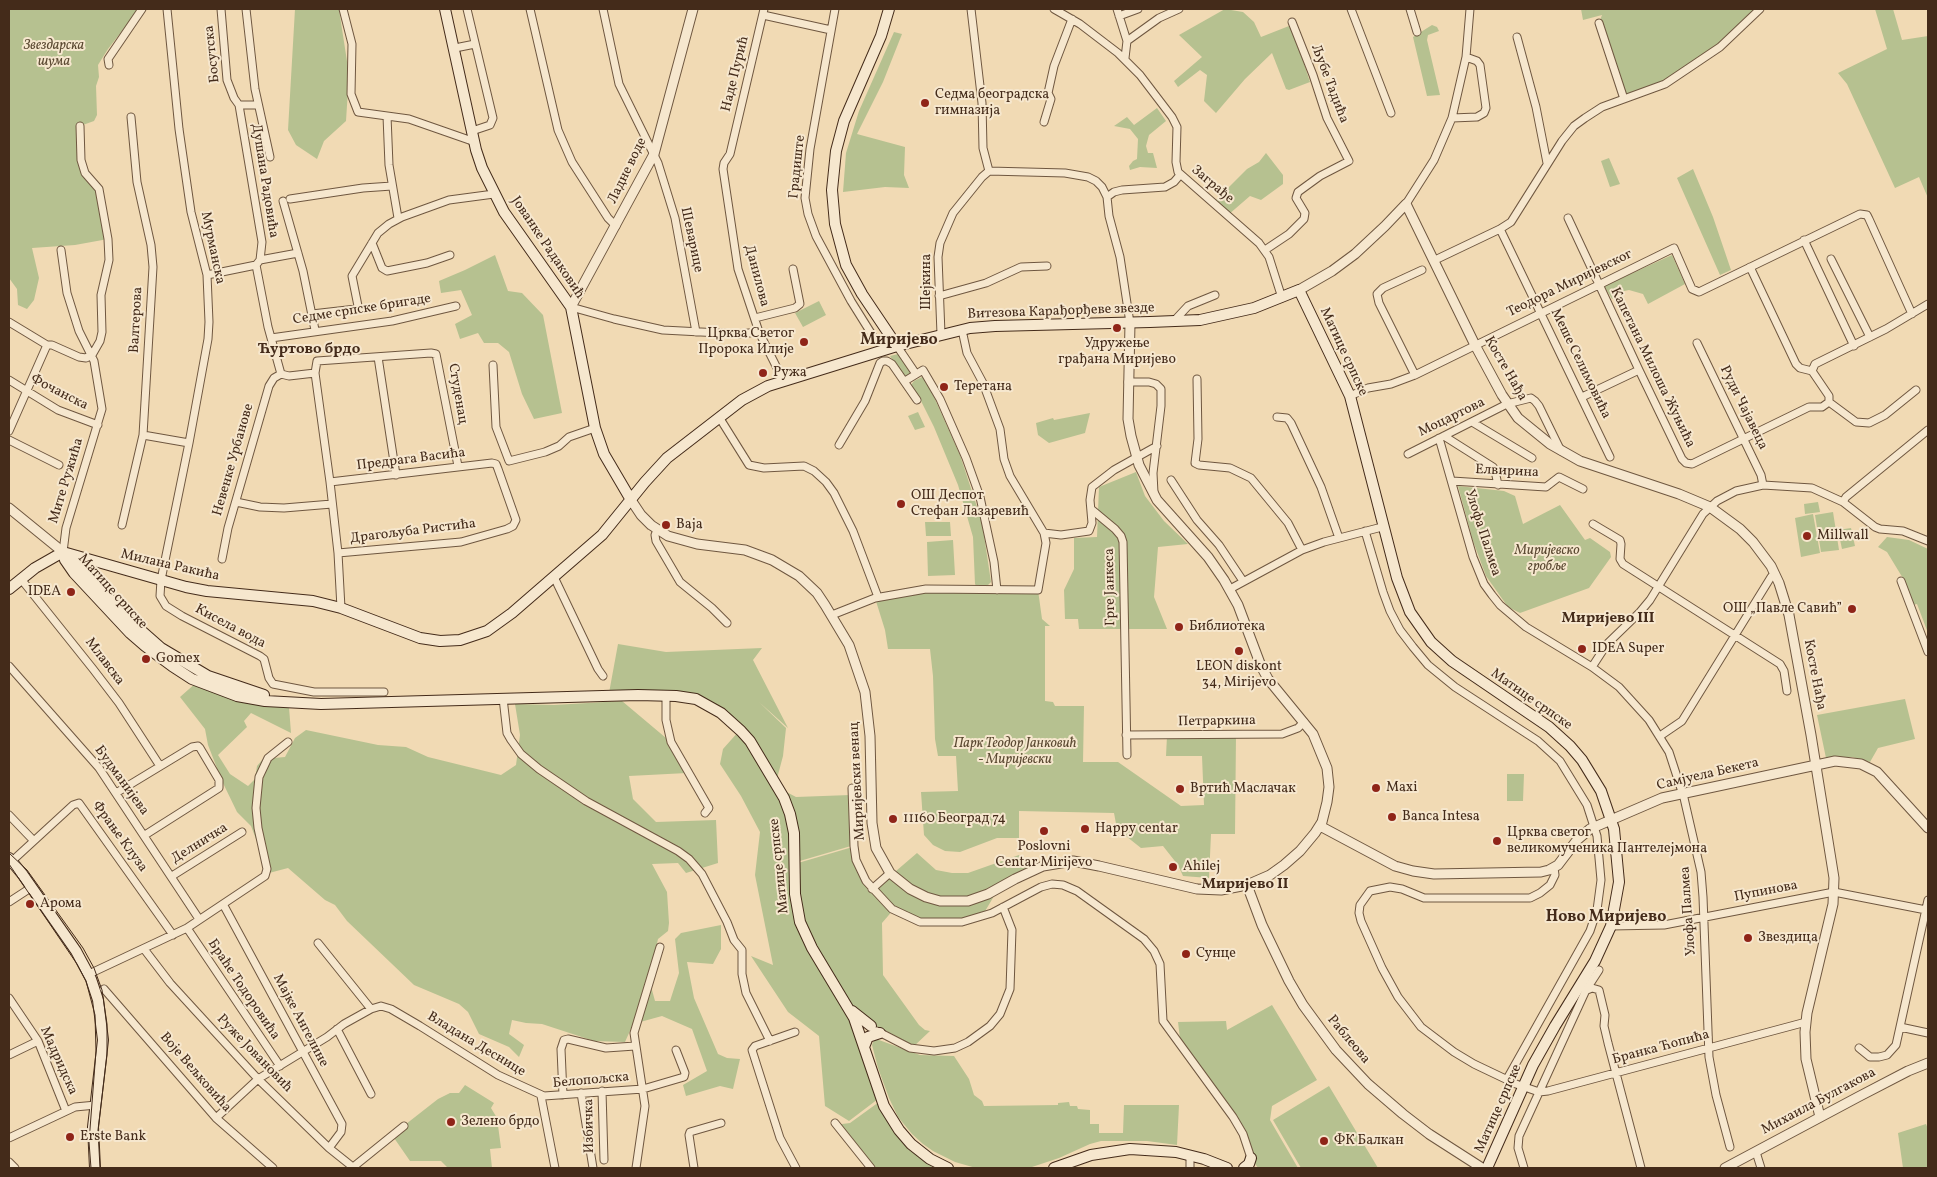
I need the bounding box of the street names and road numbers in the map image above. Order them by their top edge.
street label: Босутска [202,24,224,84]
street label: Наде Пурић [718,34,754,114]
street label: Љубе Тадића [1306,42,1352,126]
street label: Душана Радовића [247,123,281,239]
street label: Градиште [786,134,810,200]
street label: Ладне воде [605,135,651,207]
street label: Заграђе [1187,162,1237,208]
street label: Јованке Радаковић [506,194,588,302]
street label: Шеварице [676,206,706,274]
street label: Мурманска [196,210,228,286]
street label: Данилова [740,243,772,309]
street label: Теодора Миријевског [1505,246,1635,322]
street label: Шејкина [919,254,935,310]
street label: Капетана Милоша Жуњића [1606,285,1698,451]
street label: Валтерова [127,286,147,354]
street label: Седме српске бригаде [292,291,432,329]
street label: Витезова Карађорђеве звезде [967,300,1155,324]
street label: Матице српске [1315,305,1371,399]
street label: Меше Селимовића [1546,306,1614,422]
street label: Косте Нађа [1480,334,1530,404]
street label: Студенац [443,362,471,426]
street label: Руди Чајавеца [1715,363,1771,453]
street label: Фочанска [27,371,91,415]
street label: Моцартова [1416,395,1488,441]
street label: Невенке Урбанове [210,402,258,518]
street label: Мите Ружића [46,436,88,526]
street label: Предрага Васића [356,445,466,475]
street label: Елвирина [1475,462,1539,482]
street label: Улофа Палмеа [1460,488,1504,578]
street label: Драгољуба Ристића [349,516,477,548]
street label: Милана Ракића [119,546,221,586]
street label: Грге Јанкеса [1102,548,1120,626]
street label: Матице српске [74,551,150,633]
street label: Кисела вода [192,601,268,653]
street label: Млавска [81,635,127,689]
street label: Косте Нађа [1799,638,1829,712]
street label: Матице српске [1487,666,1575,734]
street label: Петраркина [1178,713,1256,731]
street label: Миријевски венац [847,721,869,841]
street label: Будманијева [90,743,152,819]
street label: Самјуела Бекета [1655,755,1761,795]
street label: Фрање Клуза [88,798,150,876]
street label: Матице српске [767,818,793,914]
street label: Делничка [169,820,231,868]
street label: Улофа Палмеа [1677,866,1701,956]
street label: Пупинова [1733,878,1799,906]
street label: Браће Тодоровића [203,936,283,1044]
street label: Мајке Ангелине [268,972,332,1070]
street label: Владана Деснице [424,1009,528,1081]
street label: Руже Јовановић [212,1011,296,1097]
street label: Раблеова [1323,1012,1373,1068]
street label: Мадридска [35,1024,81,1098]
street label: Бранка Ћопића [1611,1027,1711,1069]
street label: Воје Вељковића [156,1030,234,1116]
street label: Матице српске [1472,1062,1526,1156]
street label: Михаила Булгакова [1759,1065,1879,1139]
street label: Белопољска [552,1069,630,1093]
street label: Избичка [581,1099,599,1153]

